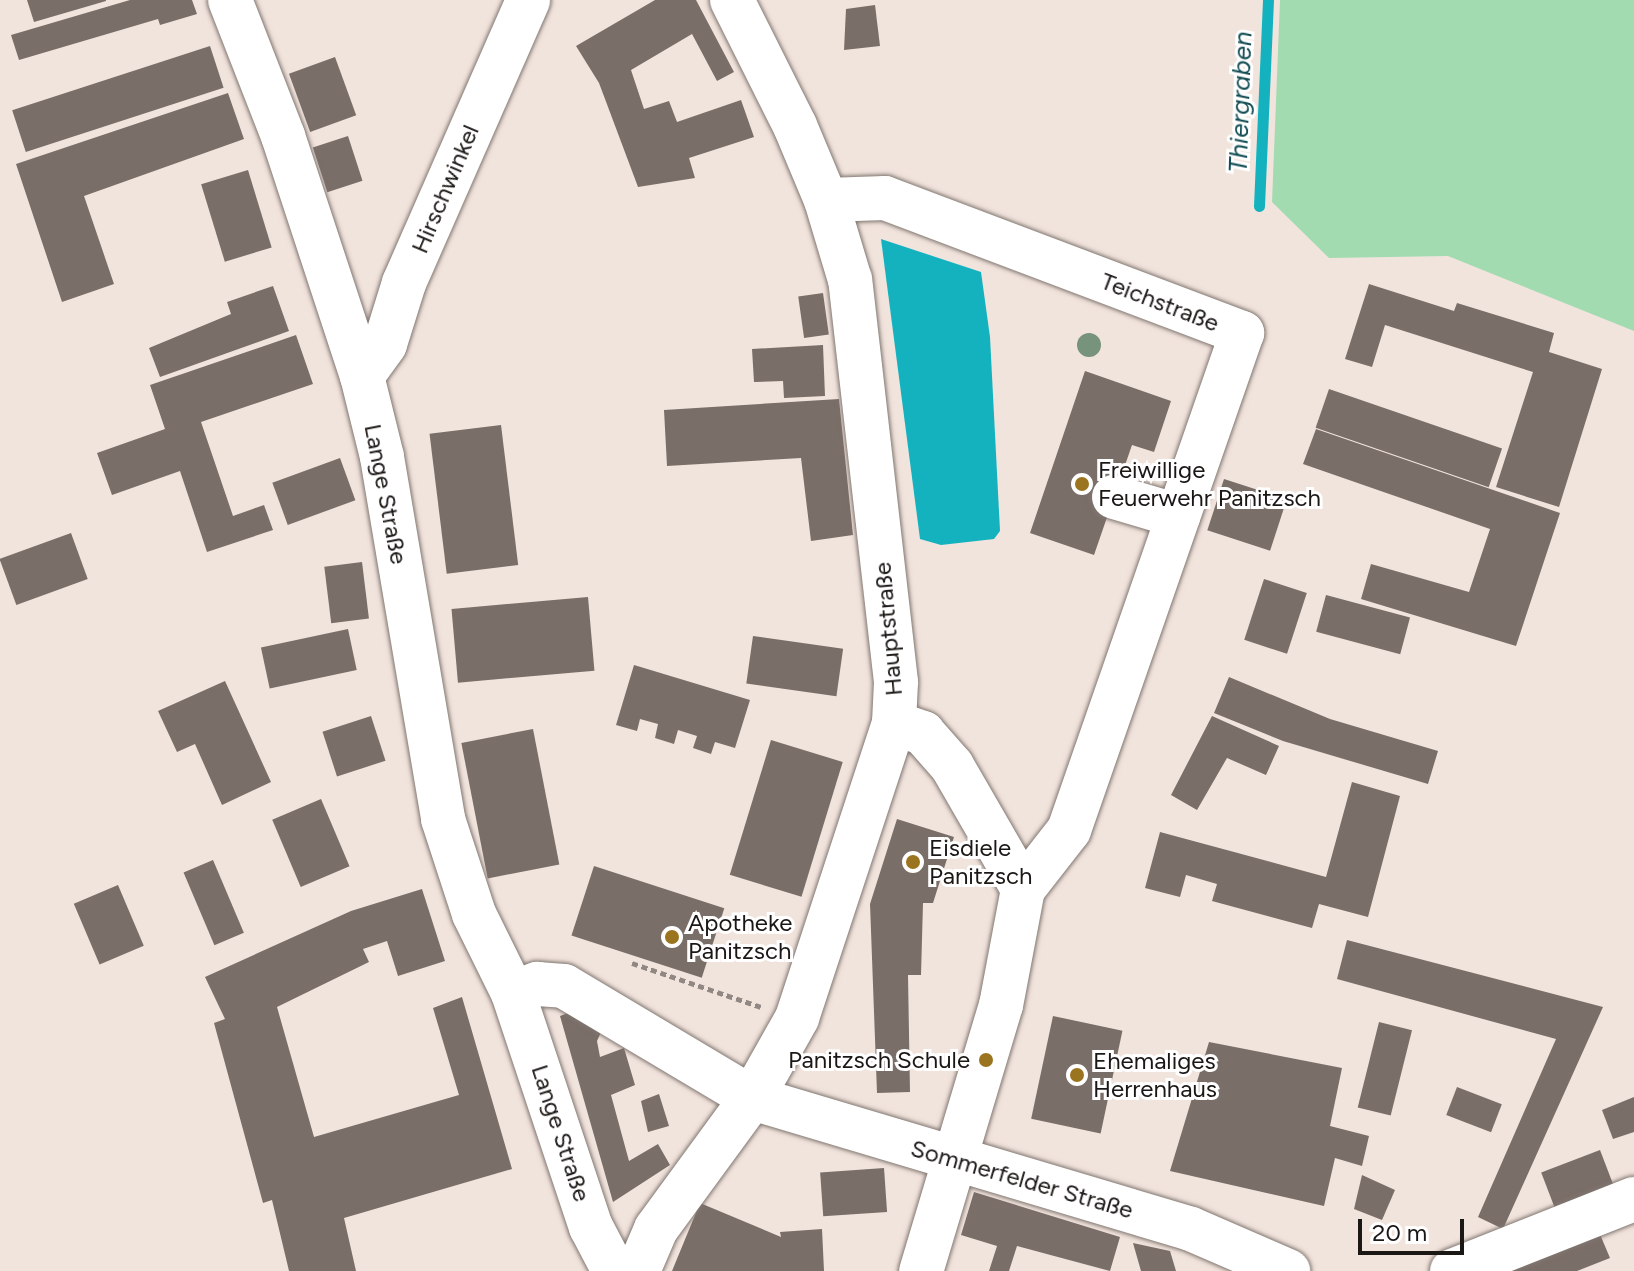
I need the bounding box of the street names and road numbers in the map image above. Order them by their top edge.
street label: Hirschwinkel [405,120,485,258]
street label: Teichstraße [1097,266,1223,338]
street label: Lange Straße [358,422,414,566]
street label: Hauptstraße [868,561,908,697]
street label: Lange Straße [525,1061,597,1205]
street label: Sommerfelder Straße [908,1133,1136,1225]

